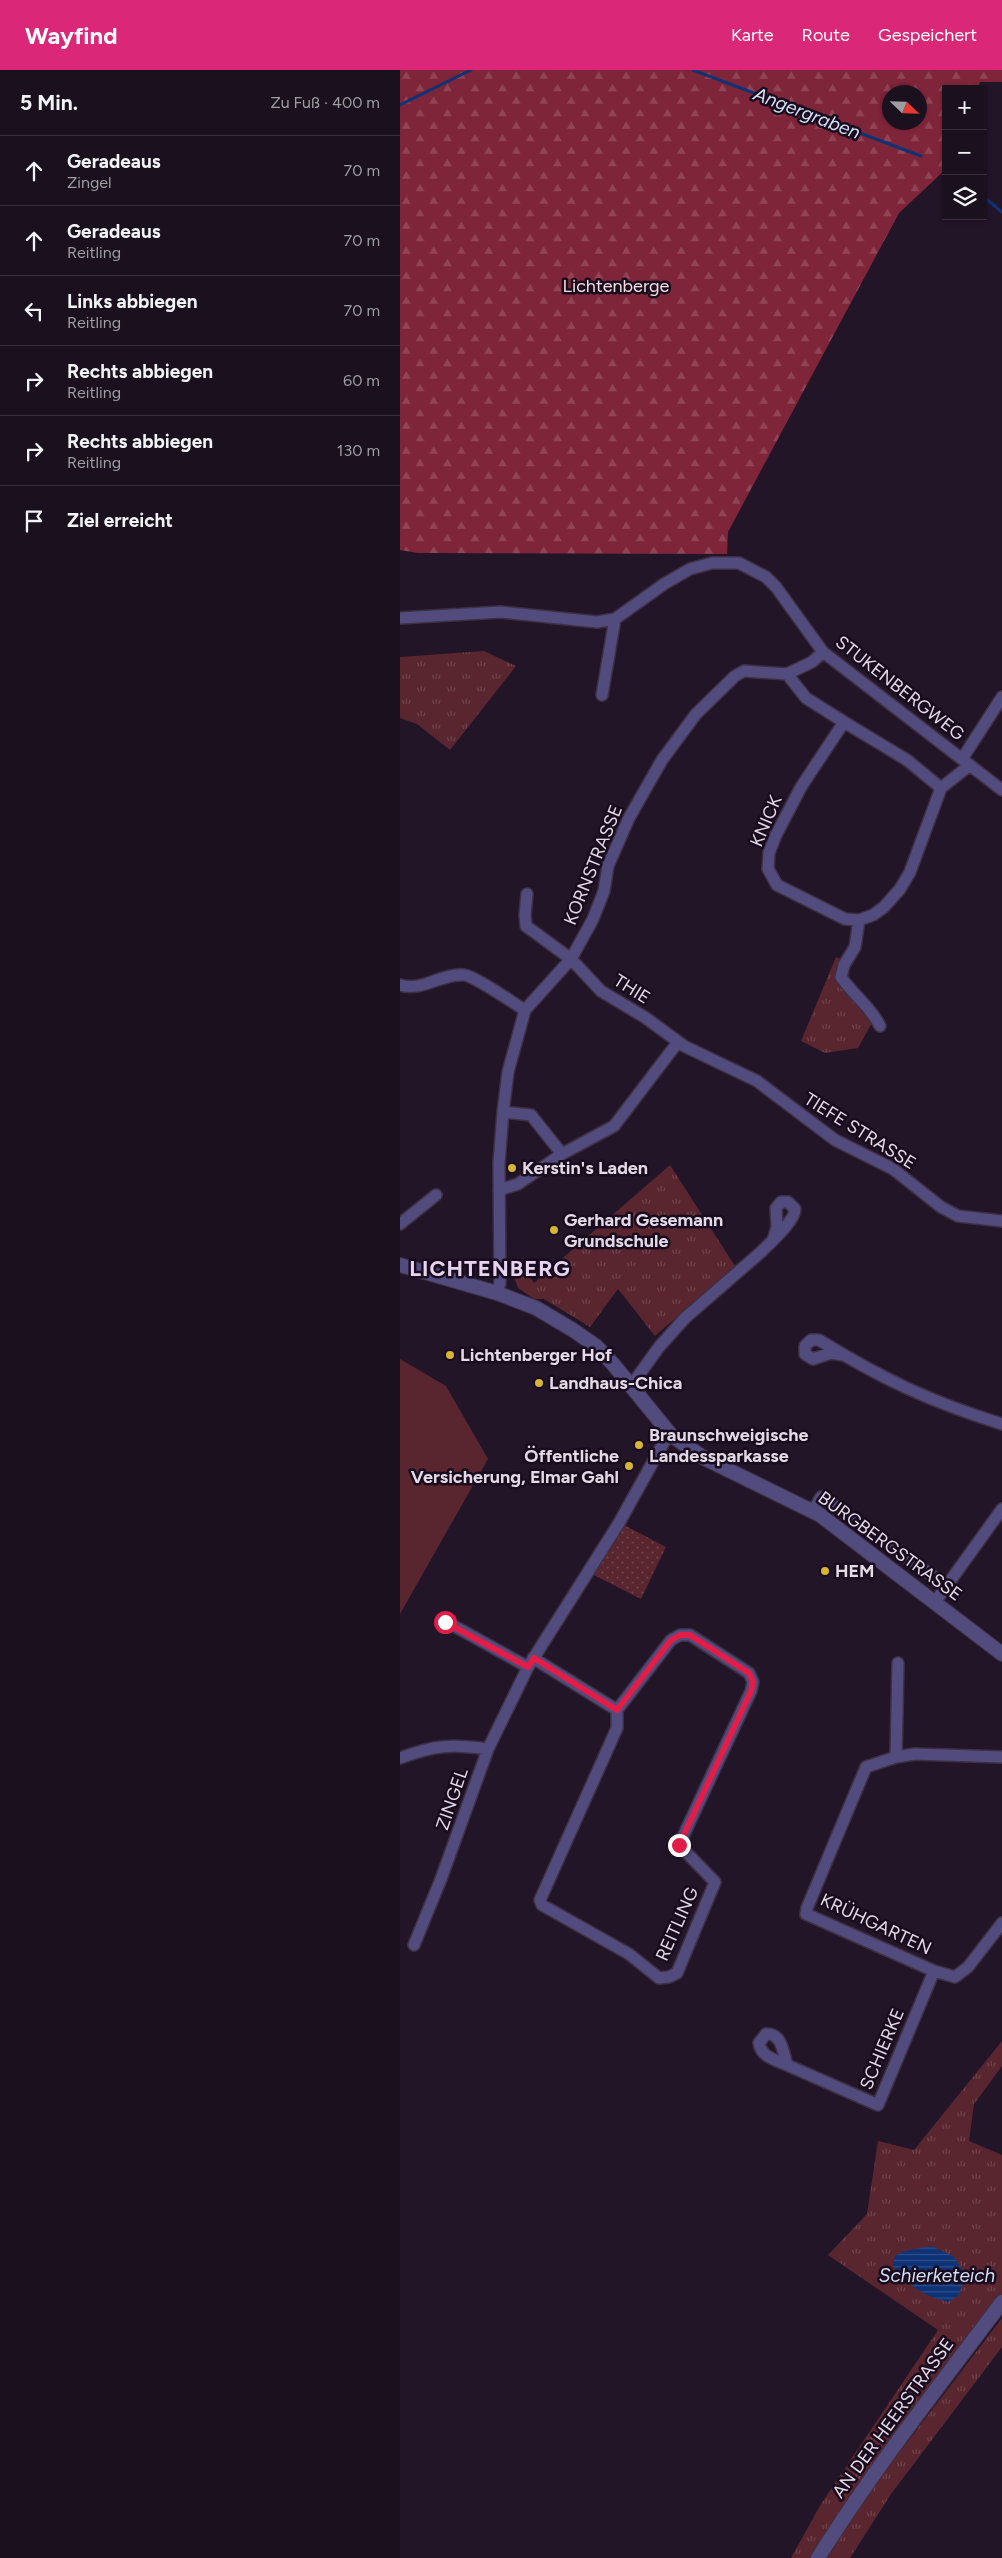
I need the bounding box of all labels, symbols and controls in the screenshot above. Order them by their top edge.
text: Wayfind [25,21,118,50]
text: Karte [731,24,774,46]
text: Route [802,24,850,46]
text: Gespeichert [878,24,977,46]
water label: Angergraben [749,82,864,144]
north arrow [882,85,927,130]
map controls [942,85,987,220]
button: + [942,85,987,130]
text: 5 Min. [20,90,78,115]
text: Zu Fuß · 400 m [270,93,380,112]
button: − [942,130,987,175]
text: Geradeaus [67,150,161,173]
icon: ahead [20,157,48,185]
text: 70 m [344,161,380,180]
text: Zingel [67,173,112,192]
button: layers [942,175,987,220]
text: Geradeaus [67,220,161,243]
icon: ahead [20,227,48,255]
text: 70 m [344,231,380,250]
text: Reitling [67,243,121,262]
park label: Lichtenberge [563,275,670,297]
text: Links abbiegen [67,290,198,313]
icon: left [20,297,48,325]
text: 70 m [344,301,380,320]
text: Reitling [67,313,121,332]
text: Rechts abbiegen [67,360,213,383]
icon: right [20,367,48,395]
text: 60 m [343,371,380,390]
text: Reitling [67,383,121,402]
text: Rechts abbiegen [67,430,213,453]
icon: right [20,437,48,465]
text: 130 m [337,441,380,460]
text: Reitling [67,453,121,472]
icon: arrive [20,507,48,535]
text: Ziel erreicht [67,509,173,532]
street label: STUKENBERGWEG [831,631,969,745]
street label: KNICK [745,792,787,850]
street label: KORNSTRASSE [559,802,627,928]
street label: THIE [610,969,654,1009]
street label: TIEFE STRASSE [800,1088,920,1174]
place label: Kerstin's Laden [522,1157,648,1179]
marker: Kerstin's Laden [506,1162,518,1174]
place label: Gerhard Gesemann Grundschule [564,1209,723,1252]
marker: Gerhard Gesemann Grundschule [548,1224,560,1236]
district label: LICHTENBERG [409,1255,571,1282]
place label: Lichtenberger Hof [460,1344,613,1366]
marker: Lichtenberger Hof [444,1349,456,1361]
place label: Landhaus-Chica [549,1372,682,1394]
marker: Landhaus-Chica [533,1377,545,1389]
place label: Braunschweigische Landessparkasse [649,1424,809,1467]
marker: Braunschweigische Landessparkasse [633,1439,645,1451]
place label: Öffentliche Versicherung, Elmar Gahl [411,1445,619,1488]
marker: Öffentliche Versicherung, Elmar Gahl [623,1460,635,1472]
street label: BURGBERGSTRASSE [814,1486,966,1606]
place label: HEM [835,1560,875,1582]
marker: HEM [819,1565,831,1577]
route start [434,1611,457,1634]
street label: ZINGEL [431,1765,473,1833]
route end [668,1834,691,1857]
street label: REITLING [651,1883,703,1964]
street label: KRÜHGARTEN [817,1889,935,1959]
street label: SCHIERKE [855,2005,909,2093]
water label: Schierketeich [879,2264,996,2287]
street label: AN DER HEERSTRASSE [827,2334,959,2502]

